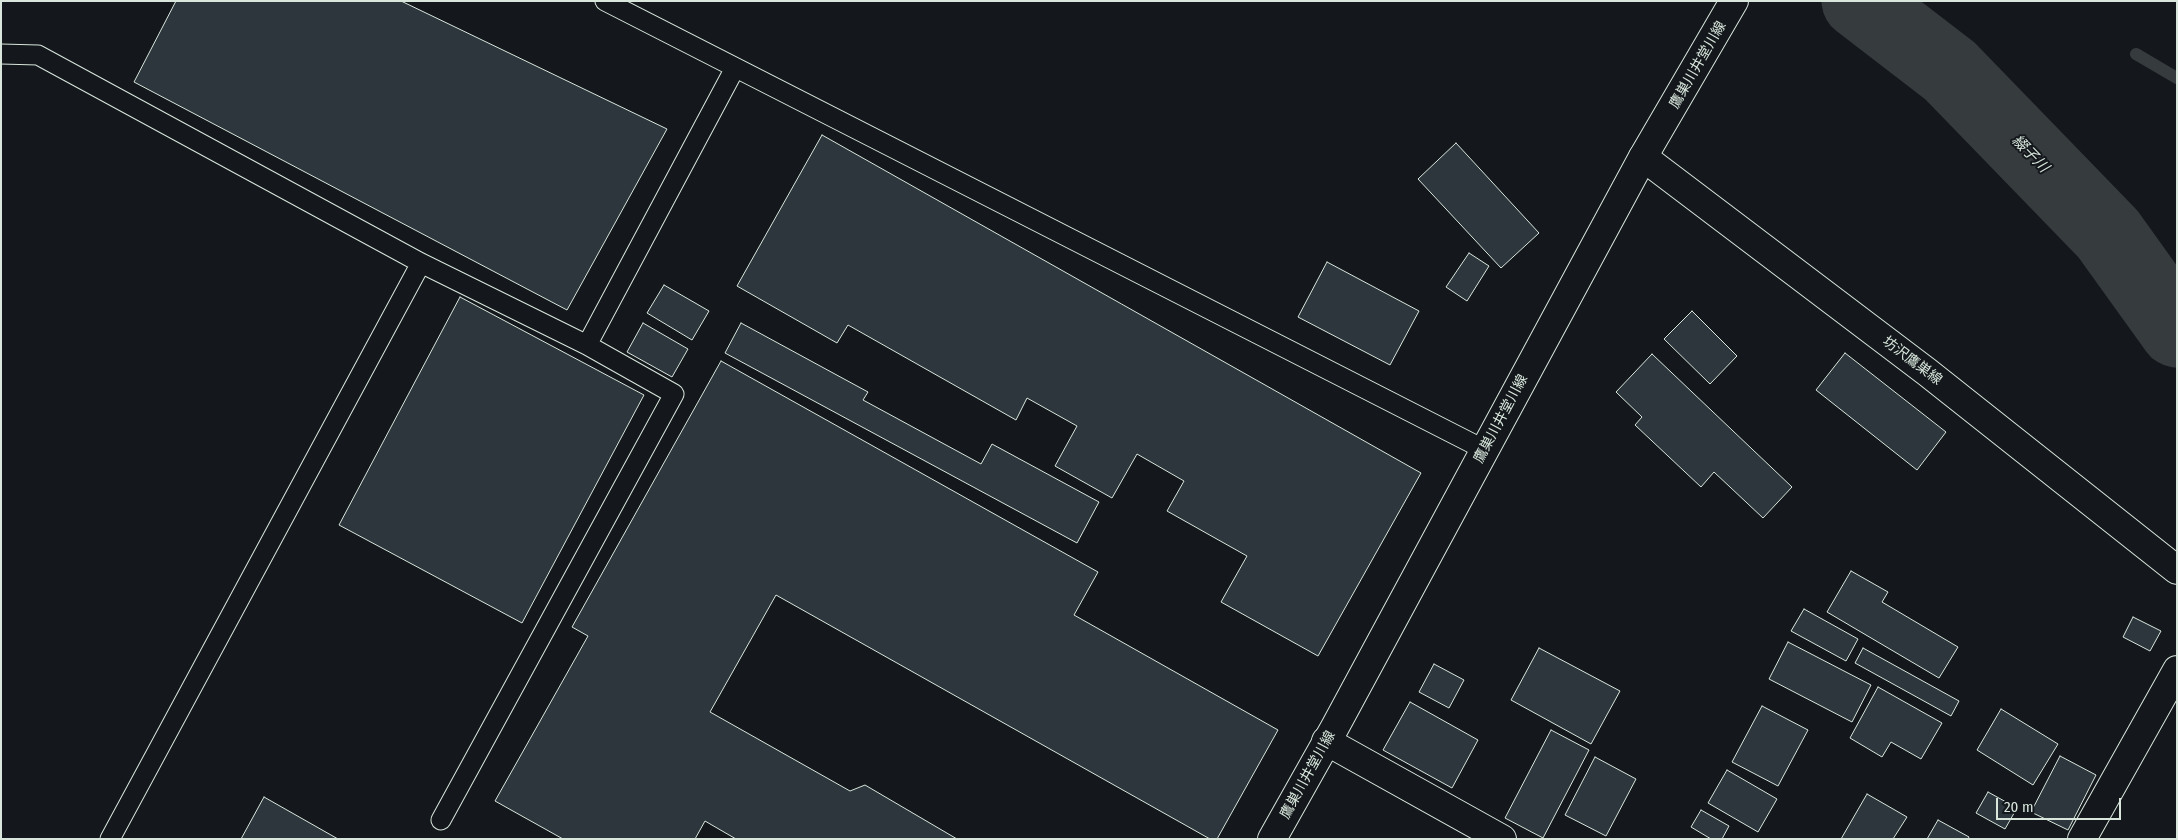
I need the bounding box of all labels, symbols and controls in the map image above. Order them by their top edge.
street label: 鷹巣川井堂川線 [1666,18,1730,112]
water label: 綴子川 [2008,132,2052,176]
street label: 坊沢鷹巣線 [1879,333,1945,389]
street label: 鷹巣川井堂川線 [1471,372,1531,466]
street label: 鷹巣川井堂川線 [1277,728,1339,822]
scale bar [1998,788,2123,820]
text: 20 m [2004,798,2034,816]

